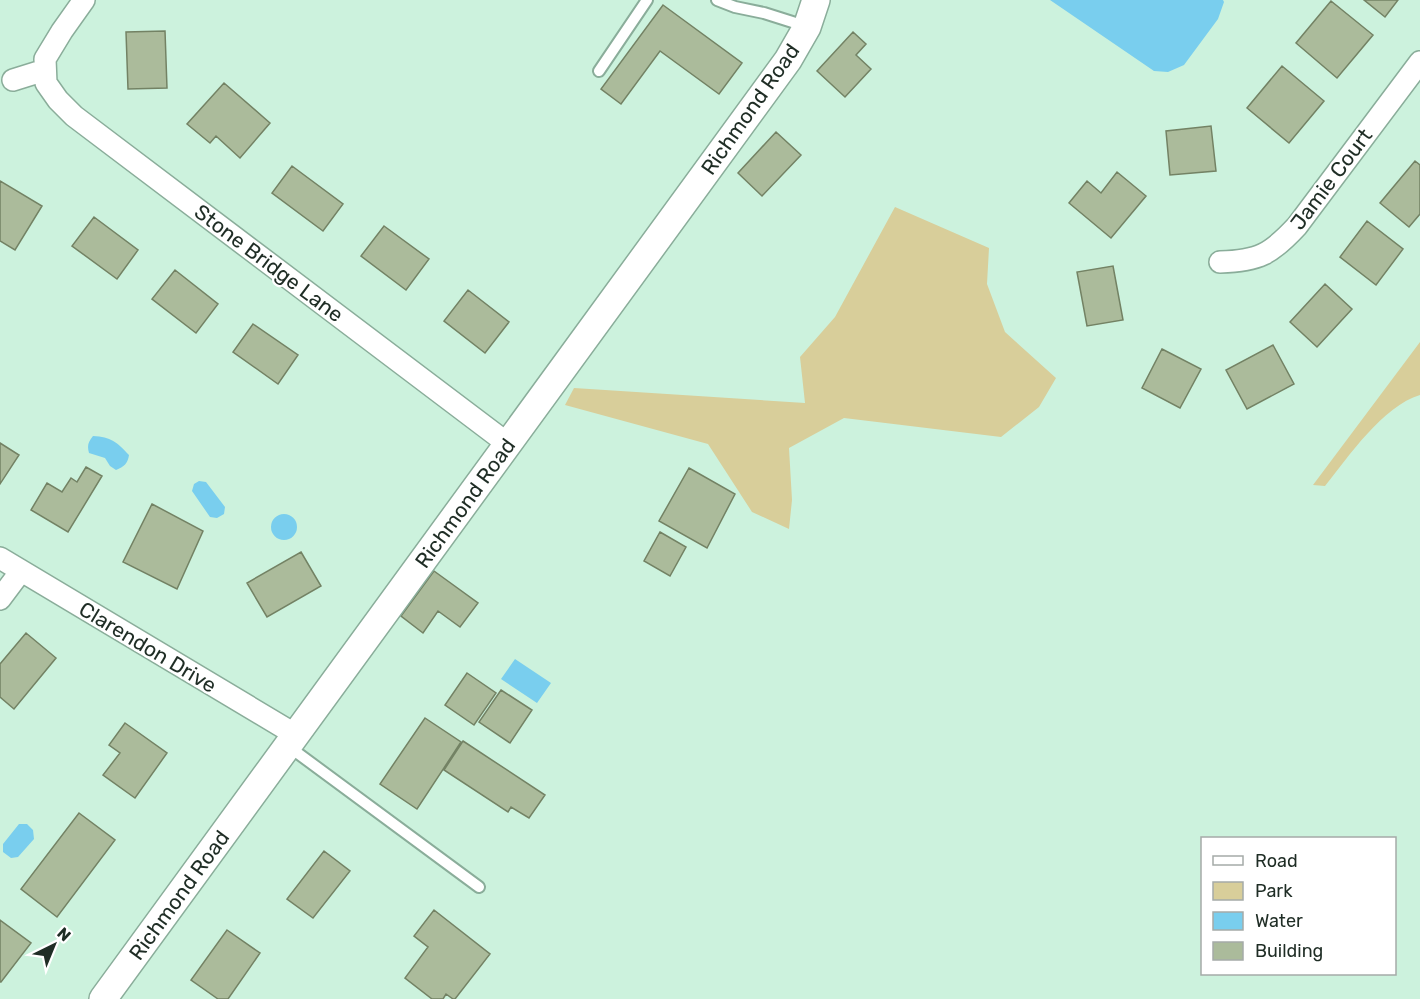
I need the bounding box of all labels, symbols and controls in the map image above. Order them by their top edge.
street label: Richmond Road [696,39,804,179]
street label: Jamie Court [1285,123,1377,235]
street label: Stone Bridge Lane [190,199,348,327]
street label: Richmond Road [410,433,520,573]
street label: Clarendon Drive [75,596,221,698]
street label: Richmond Road [124,825,234,965]
legend [1201,837,1396,975]
text: Road [1255,850,1298,872]
text: Park [1255,880,1293,902]
text: Water [1255,910,1303,932]
north arrow [24,915,84,975]
text: N [53,924,75,945]
text: Building [1255,940,1323,962]

